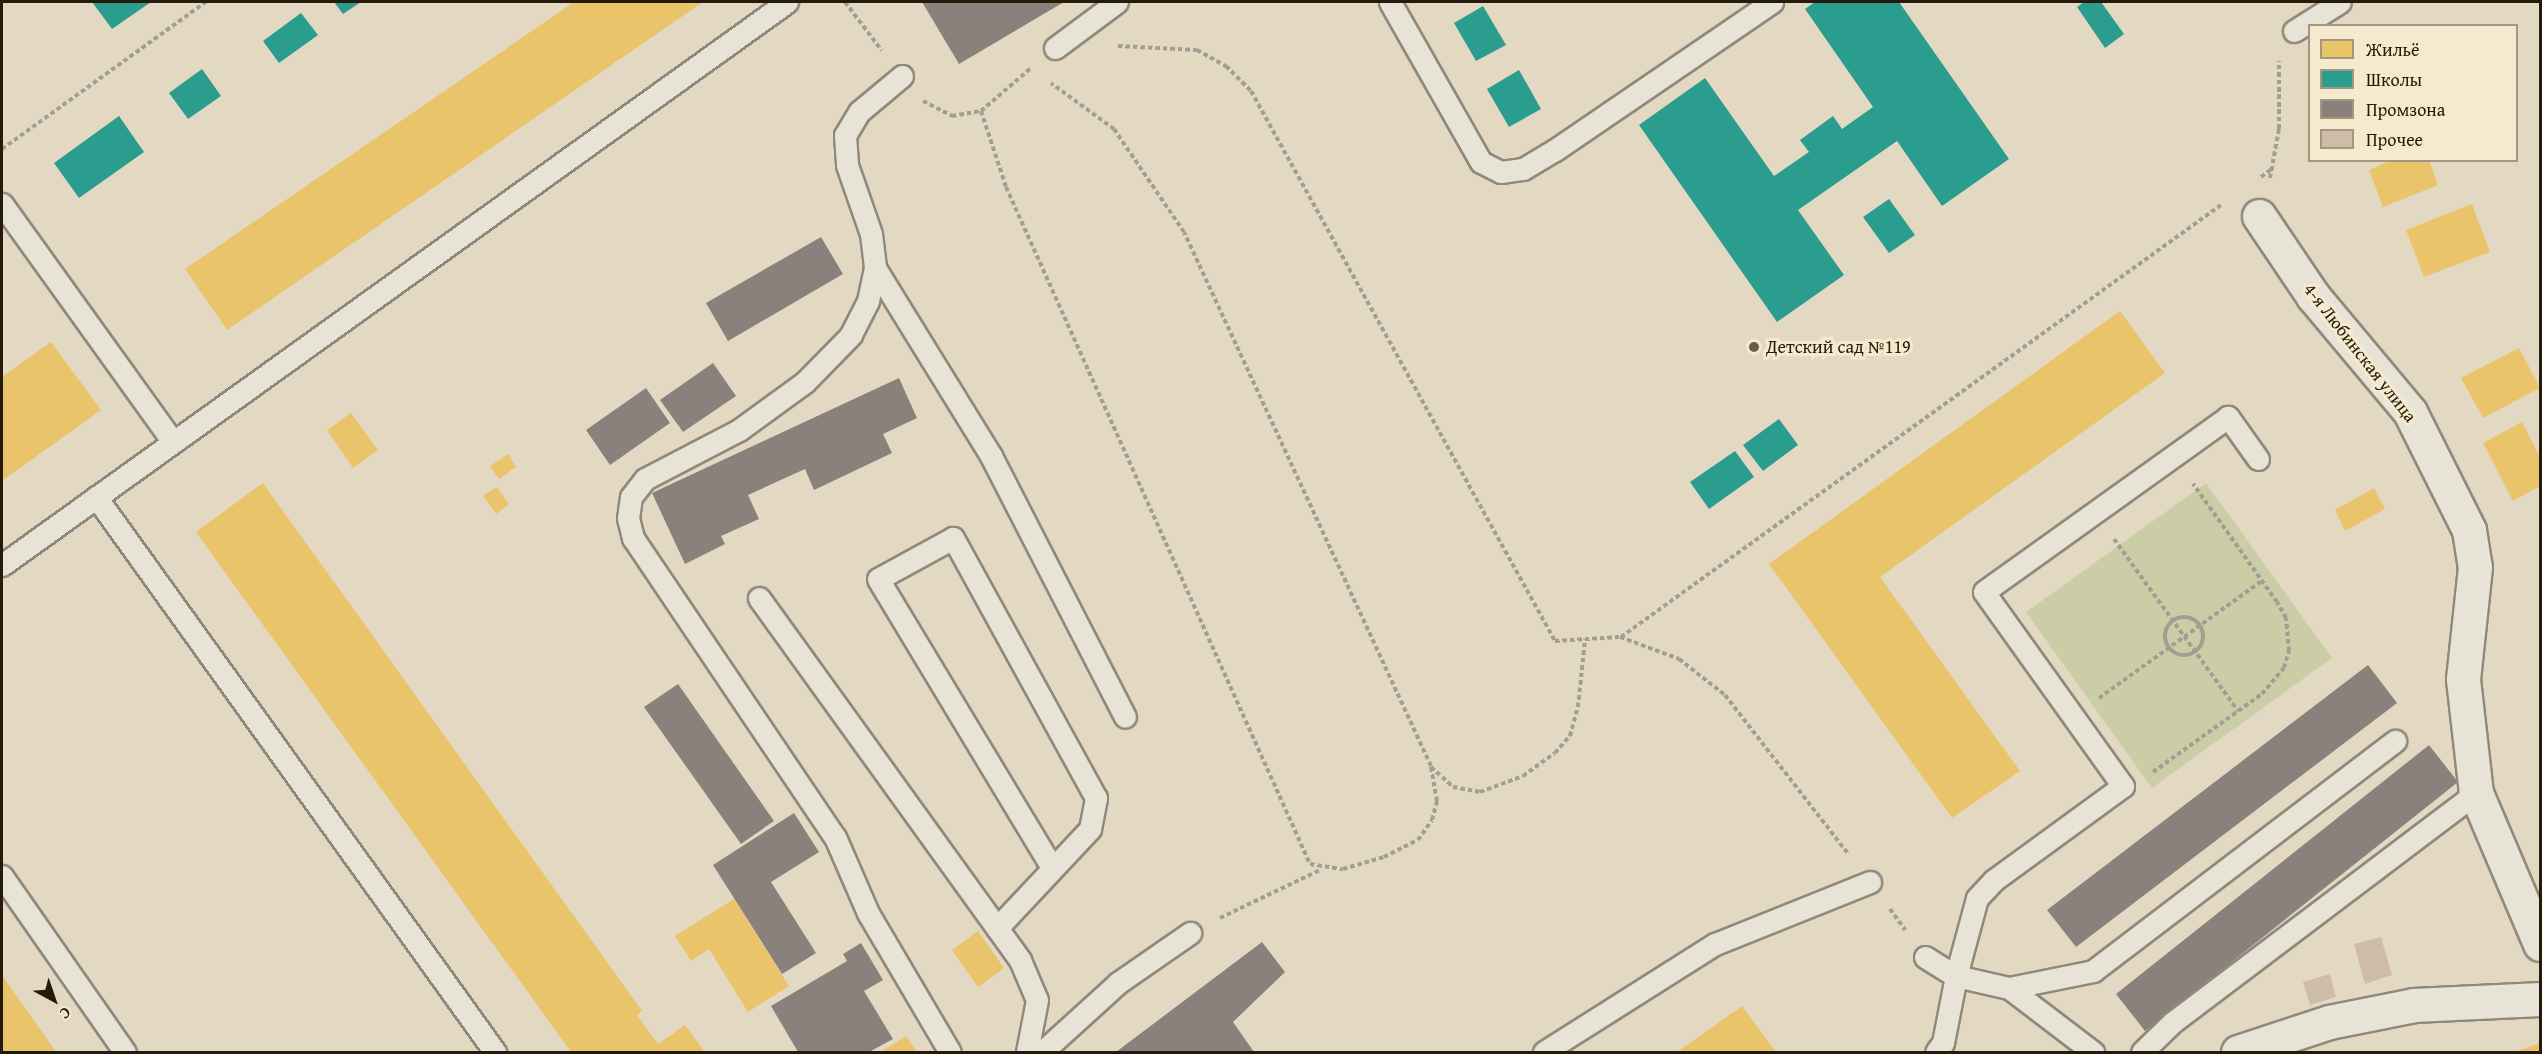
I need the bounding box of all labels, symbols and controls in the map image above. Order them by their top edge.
legend [2308,24,2518,162]
text: Жильё [2366,36,2420,63]
text: Школы [2366,66,2422,93]
text: Промзона [2366,96,2445,123]
text: Прочее [2366,126,2423,153]
street label: 4-я Любинская улица [2299,279,2421,427]
place label: Детский сад №119 [1766,336,1911,358]
marker: Детский сад №119 [1747,340,1761,354]
north arrow [24,970,84,1030]
text: С [54,1002,77,1026]

